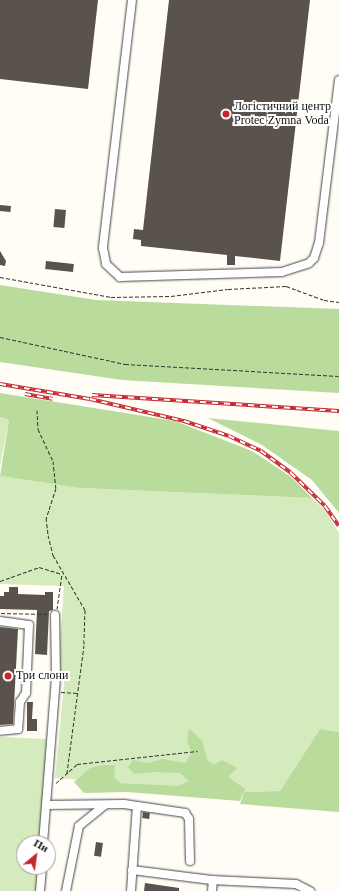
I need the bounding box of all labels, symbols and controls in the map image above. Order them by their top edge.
place label: Логістичний центр Protec Zymna Voda [234,100,331,128]
marker: Логістичний центр Protec Zymna Voda [221,109,231,119]
place label: Три слони [16,669,68,683]
marker: Три слони [3,671,13,681]
north arrow [16,835,56,875]
text: Пн [32,837,51,854]

